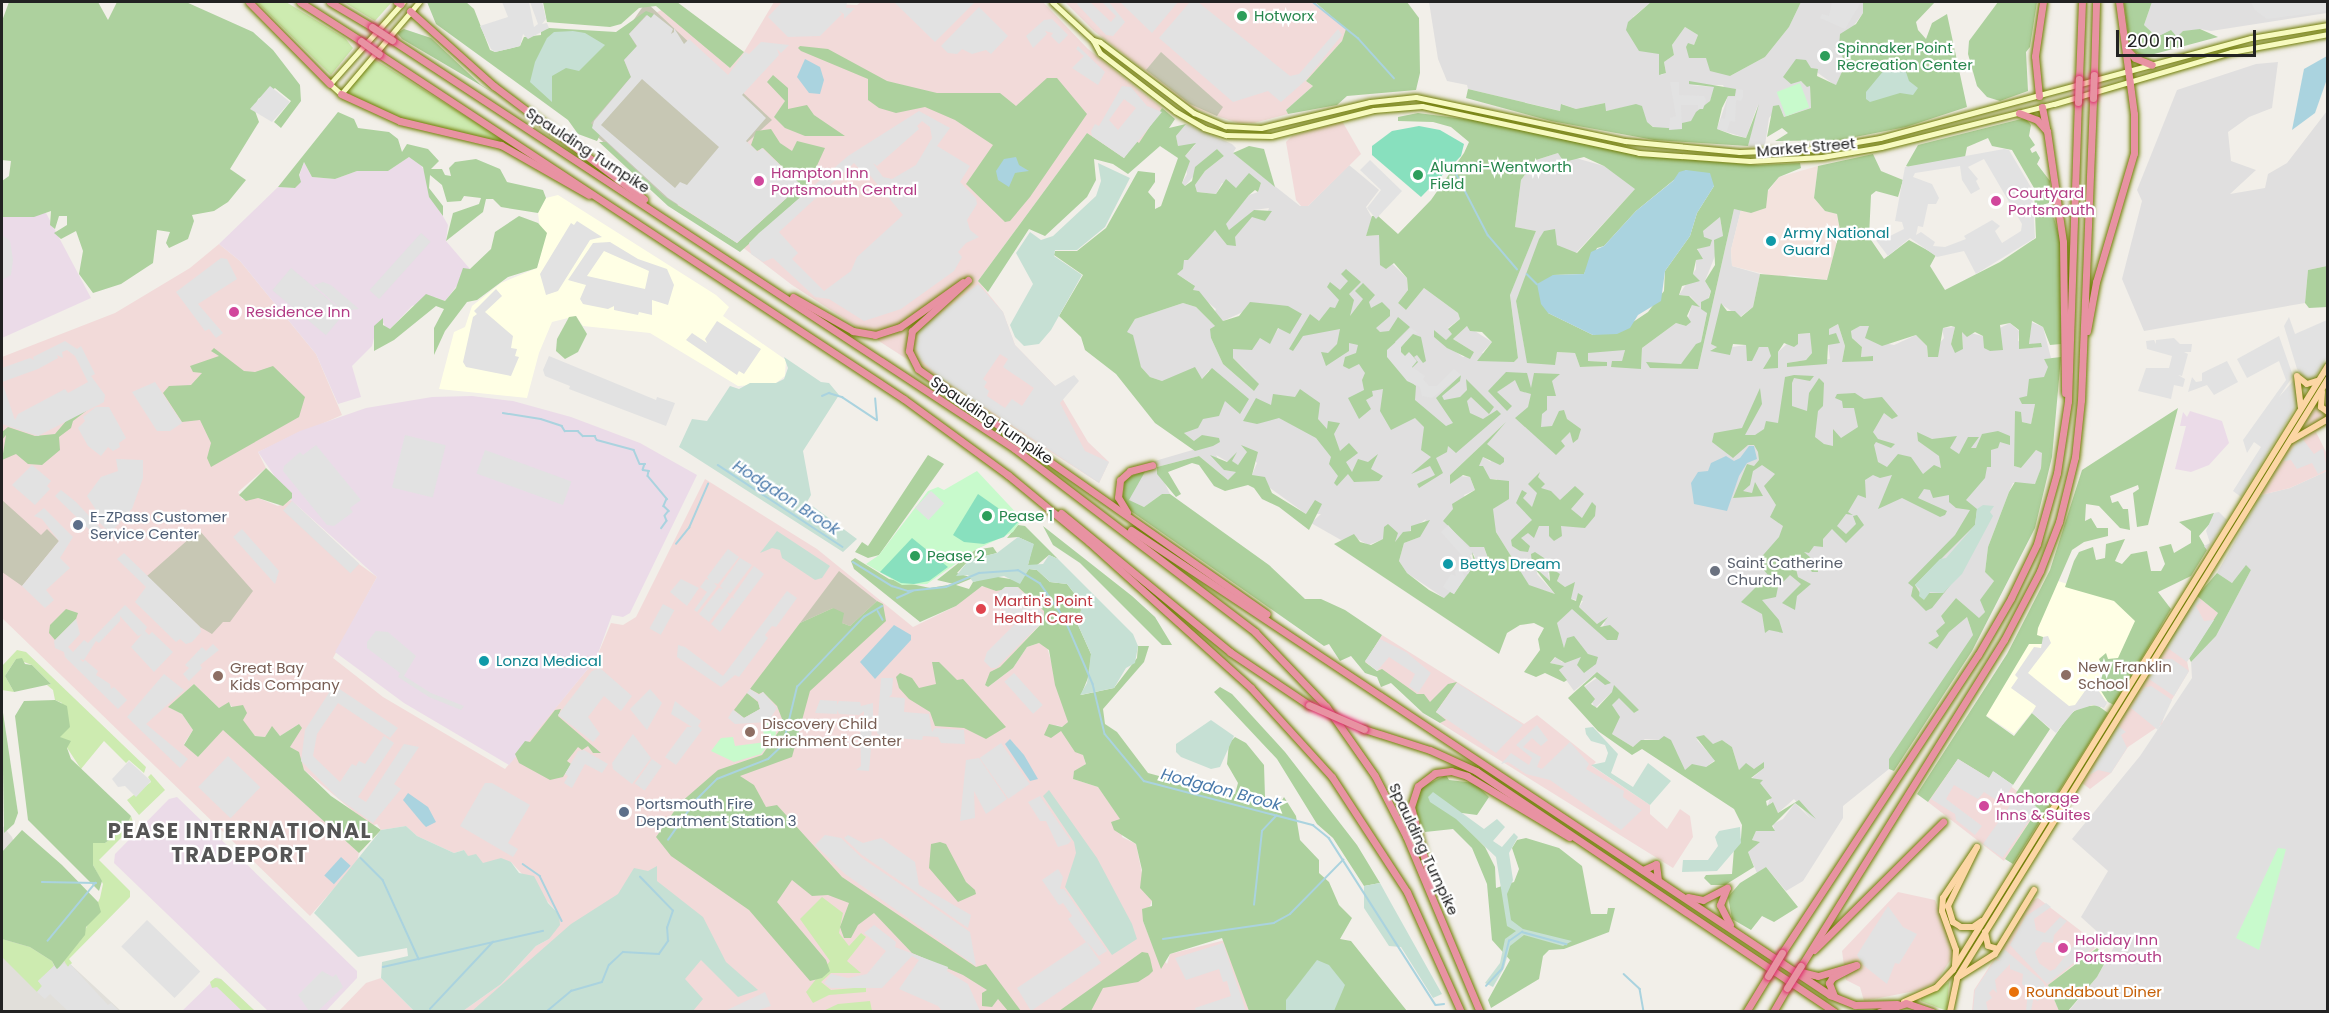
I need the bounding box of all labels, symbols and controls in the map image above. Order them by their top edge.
place label: Hotworx [1254,7,1314,25]
marker: Hotworx [1235,9,1249,23]
scale bar [2119,18,2258,56]
text: 200 m [2127,28,2183,53]
place label: Spinnaker Point Recreation Center [1837,38,1973,73]
marker: Spinnaker Point Recreation Center [1818,49,1832,63]
street label: Spaulding Turnpike [523,103,653,197]
street label: Market Street [1756,134,1856,160]
place label: Alumni-Wentworth Field [1430,157,1572,192]
place label: Hampton Inn Portsmouth Central [771,163,917,198]
marker: Alumni-Wentworth Field [1411,168,1425,182]
marker: Hampton Inn Portsmouth Central [752,174,766,188]
place label: Courtyard Portsmouth [2008,183,2095,218]
marker: Courtyard Portsmouth [1989,194,2003,208]
place label: Army National Guard [1783,223,1889,258]
marker: Army National Guard [1764,234,1778,248]
place label: Residence Inn [246,303,350,321]
marker: Residence Inn [227,305,241,319]
street label: Spaulding Turnpike [927,372,1057,468]
water label: Hodgdon Brook [729,456,843,540]
place label: E-ZPass Customer Service Center [90,507,227,542]
place label: Pease 1 [999,507,1053,525]
marker: Pease 1 [980,509,994,523]
marker: E-ZPass Customer Service Center [71,518,85,532]
place label: Pease 2 [927,547,985,565]
marker: Pease 2 [908,549,922,563]
place label: Saint Catherine Church [1727,553,1843,588]
place label: Bettys Dream [1460,555,1561,573]
marker: Bettys Dream [1441,557,1455,571]
marker: Saint Catherine Church [1708,564,1722,578]
place label: Martin's Point Health Care [994,591,1093,626]
marker: Martin's Point Health Care [972,600,990,618]
place label: Lonza Medical [496,652,602,670]
marker: Lonza Medical [477,654,491,668]
place label: New Franklin School [2078,657,2172,692]
place label: Great Bay Kids Company [230,658,340,693]
marker: New Franklin School [2059,668,2073,682]
marker: Great Bay Kids Company [211,669,225,683]
place label: Discovery Child Enrichment Center [762,714,902,749]
marker: Discovery Child Enrichment Center [743,725,757,739]
water label: Hodgdon Brook [1159,765,1283,815]
street label: Spaulding Turnpike [1385,780,1463,918]
place label: Anchorage Inns & Suites [1996,788,2090,823]
place label: Portsmouth Fire Department Station 3 [636,794,797,829]
marker: Anchorage Inns & Suites [1977,799,1991,813]
marker: Portsmouth Fire Department Station 3 [617,805,631,819]
district label: PEASE INTERNATIONAL TRADEPORT [108,818,372,868]
place label: Holiday Inn Portsmouth [2075,930,2162,965]
marker: Holiday Inn Portsmouth [2056,941,2070,955]
place label: Roundabout Diner [2026,983,2162,1001]
marker: Roundabout Diner [2007,985,2021,999]

